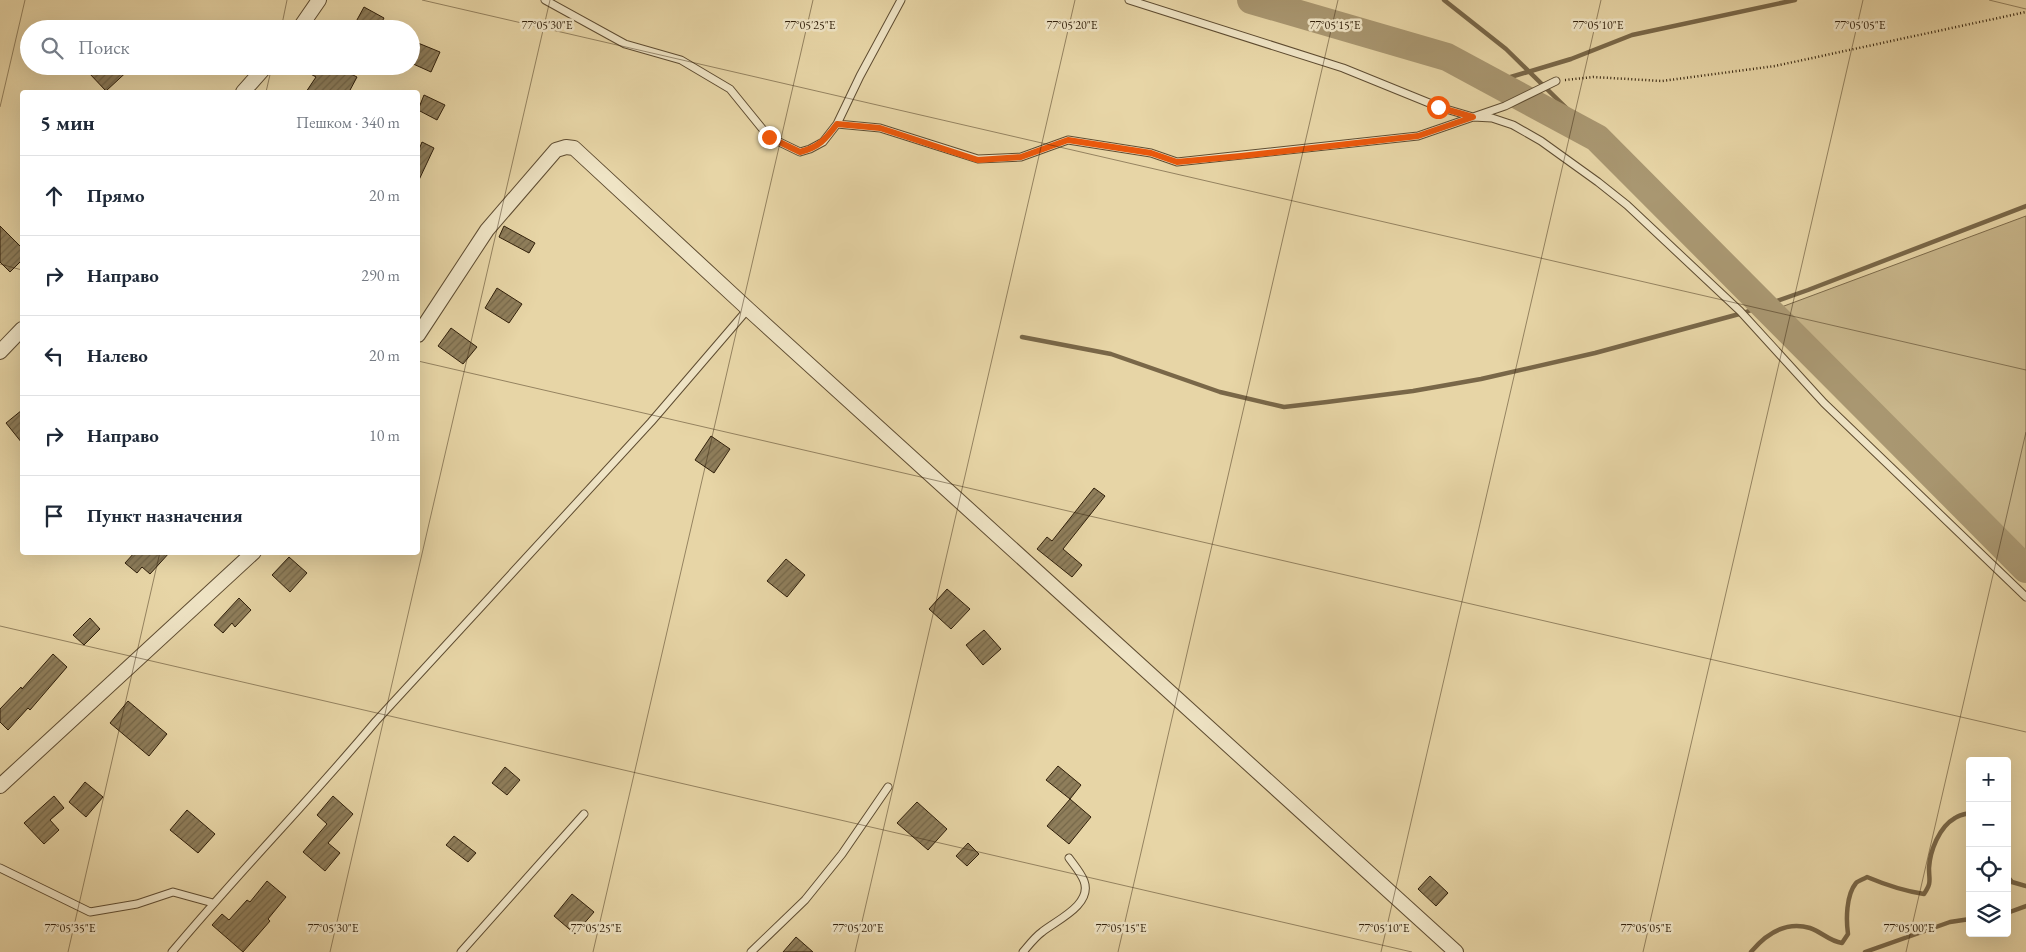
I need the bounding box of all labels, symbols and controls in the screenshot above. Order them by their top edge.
text: 77°05'30"E [521,17,573,33]
text: 77°05'25"E [784,17,836,33]
text: 77°05'20"E [1046,17,1098,33]
text: 77°05'15"E [1309,17,1361,33]
text: 77°05'10"E [1572,17,1624,33]
text: 77°05'05"E [1834,17,1886,33]
search box [20,20,420,75]
icon: search [38,34,66,62]
text: Поиск [78,35,130,60]
route start [1427,96,1450,119]
text: 5 мин [40,109,95,136]
text: Пешком · 340 m [296,112,400,133]
route end [758,126,781,149]
icon: ahead [40,182,68,210]
text: Прямо [87,183,145,208]
text: 20 m [369,185,400,206]
icon: right [40,262,68,290]
text: Направо [87,263,159,288]
text: 290 m [361,265,400,286]
icon: left [40,342,68,370]
text: Налево [87,343,148,368]
text: 20 m [369,345,400,366]
icon: right [40,422,68,450]
text: Направо [87,423,159,448]
text: 10 m [369,425,400,446]
icon: arrive [40,502,68,530]
text: Пункт назначения [87,503,243,528]
map controls [1966,757,2011,937]
button: + [1966,757,2011,802]
button: − [1966,802,2011,847]
button: locate [1966,847,2011,892]
button: layers [1966,892,2011,937]
text: 77°05'35"E [44,920,96,936]
text: 77°05'30"E [307,920,359,936]
text: 77°05'25"E [570,920,622,936]
text: 77°05'20"E [832,920,884,936]
text: 77°05'15"E [1095,920,1147,936]
text: 77°05'10"E [1358,920,1410,936]
text: 77°05'05"E [1620,920,1672,936]
text: 77°05'00"E [1883,920,1935,936]

